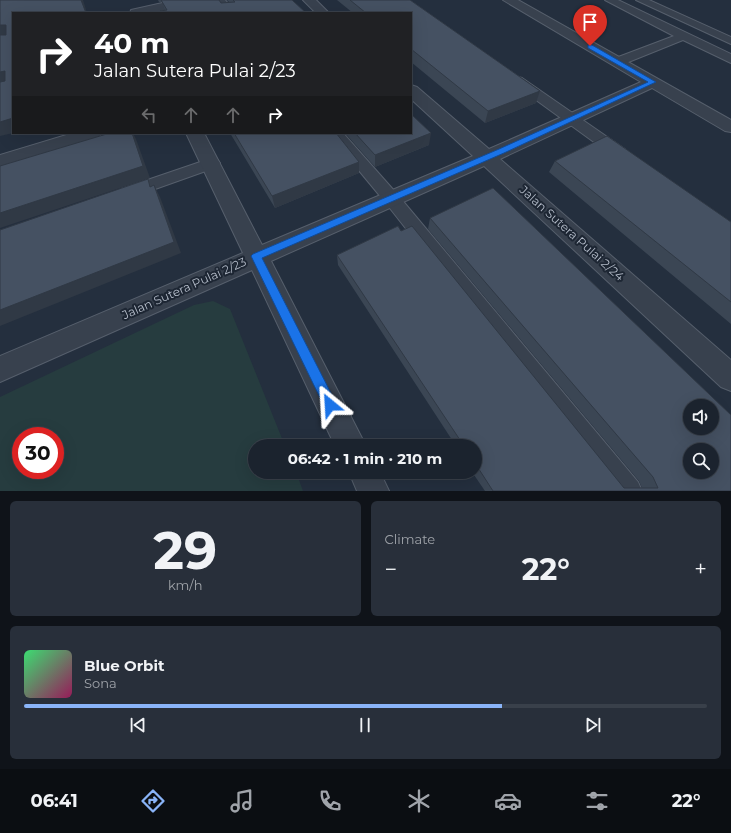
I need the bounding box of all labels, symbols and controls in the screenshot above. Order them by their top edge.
pin [573,5,607,46]
icon: arrive [579,11,601,33]
text: 40 m [94,26,170,60]
icon: right [28,28,80,80]
text: Jalan Sutera Pulai 2/23 [94,60,296,82]
icon: left [138,104,160,126]
icon: ahead [180,104,202,126]
icon: ahead [222,104,244,126]
icon: right [264,104,286,126]
street label: Jalan Sutera Pulai 2/24 [516,181,627,284]
street label: Jalan Sutera Pulai 2/23 [119,254,249,323]
position arrow [309,384,351,426]
map controls [683,399,719,479]
button: sound [683,399,719,435]
speed limit sign: 30 [12,427,64,479]
button: search [683,443,719,479]
text: 06:42 · 1 min · 210 m [288,449,442,468]
text: 29 [153,519,217,582]
text: Climate [385,531,435,547]
text: 22° [522,551,570,588]
text: − [385,556,397,583]
text: + [694,556,707,583]
text: km/h [168,577,203,593]
text: Blue Orbit [84,656,164,675]
text: Sona [84,675,117,691]
icon: previous [127,714,149,736]
icon: pause [354,714,376,736]
icon: next [582,714,604,736]
icon: directions [139,787,167,815]
icon: music [228,787,256,815]
icon: phone [316,787,344,815]
icon: climate [405,787,433,815]
icon: car [494,787,522,815]
icon: filters [583,787,611,815]
text: 06:41 [30,790,78,812]
text: 22° [672,790,701,812]

